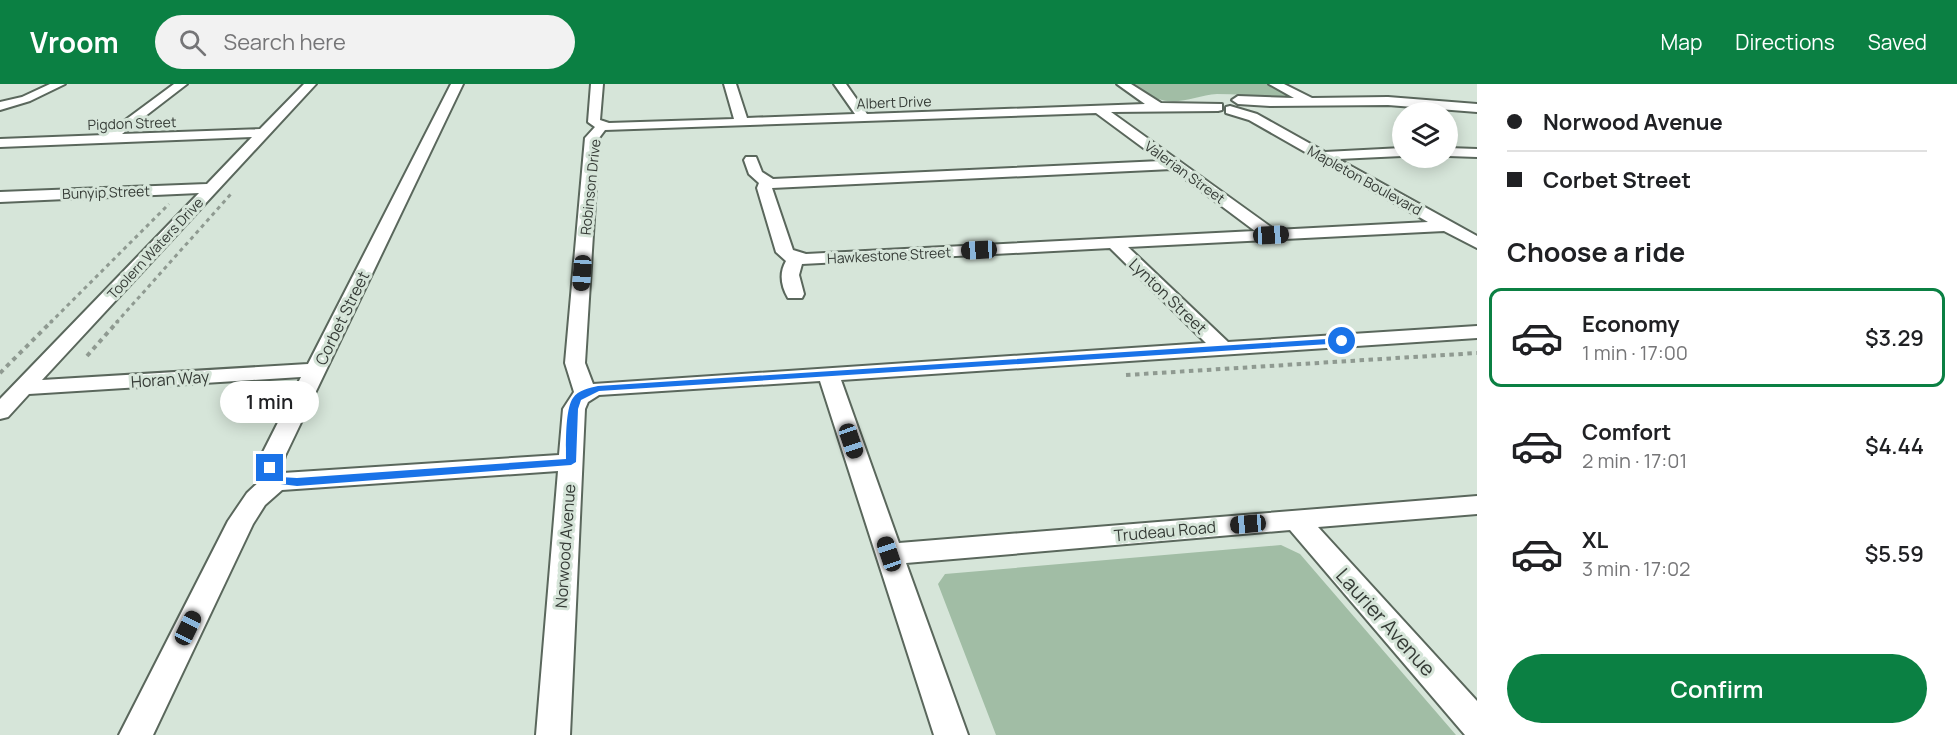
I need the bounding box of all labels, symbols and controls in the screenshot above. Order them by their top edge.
search box [155,15,575,69]
text: Vroom [30,23,119,61]
icon: search [176,26,209,59]
text: Search here [224,27,346,57]
text: Map [1661,28,1702,56]
text: Directions [1735,28,1835,56]
text: Saved [1868,28,1927,56]
street label: Albert Drive [856,91,932,113]
map controls [1392,102,1458,168]
button: layers [1392,102,1458,168]
text: Norwood Avenue [1543,107,1723,137]
street label: Pigdon Street [87,112,177,134]
street label: Valerian Street [1141,136,1229,208]
street label: Robinson Drive [576,138,604,236]
street label: Mapleton Boulevard [1304,141,1426,219]
text: Corbet Street [1543,165,1691,195]
street label: Bunyip Street [62,181,151,203]
street label: Toolern Waters Drive [103,193,207,303]
car [1253,225,1289,245]
text: Choose a ride [1507,233,1685,270]
car [961,240,997,260]
street label: Hawkestone Street [827,242,952,268]
street label: Lynton Street [1124,253,1212,339]
car [572,254,592,292]
street label: Corbet Street [310,267,374,369]
text: Economy [1582,309,1680,339]
icon: car [1510,311,1564,365]
text: $3.29 [1865,323,1924,353]
route start [1328,327,1355,354]
text: 1 min · 17:00 [1582,339,1688,366]
street label: Horan Way [130,365,211,393]
callout: 1 min [220,381,320,423]
text: 1 min [246,388,293,415]
text: Comfort [1582,417,1671,447]
icon: car [1510,419,1564,473]
car [837,421,865,461]
text: $4.44 [1865,431,1924,461]
text: 2 min · 17:01 [1582,447,1687,474]
route end [256,454,283,481]
street label: Norwood Avenue [550,483,580,609]
car [1229,513,1267,535]
street label: Trudeau Road [1113,516,1217,546]
text: XL [1582,525,1608,555]
icon: car [1510,527,1564,581]
car [875,534,903,574]
text: $5.59 [1865,539,1924,569]
text: 3 min · 17:02 [1582,555,1691,582]
street label: Laurier Avenue [1330,562,1442,682]
car [172,608,204,648]
button: Confirm [1507,654,1927,723]

